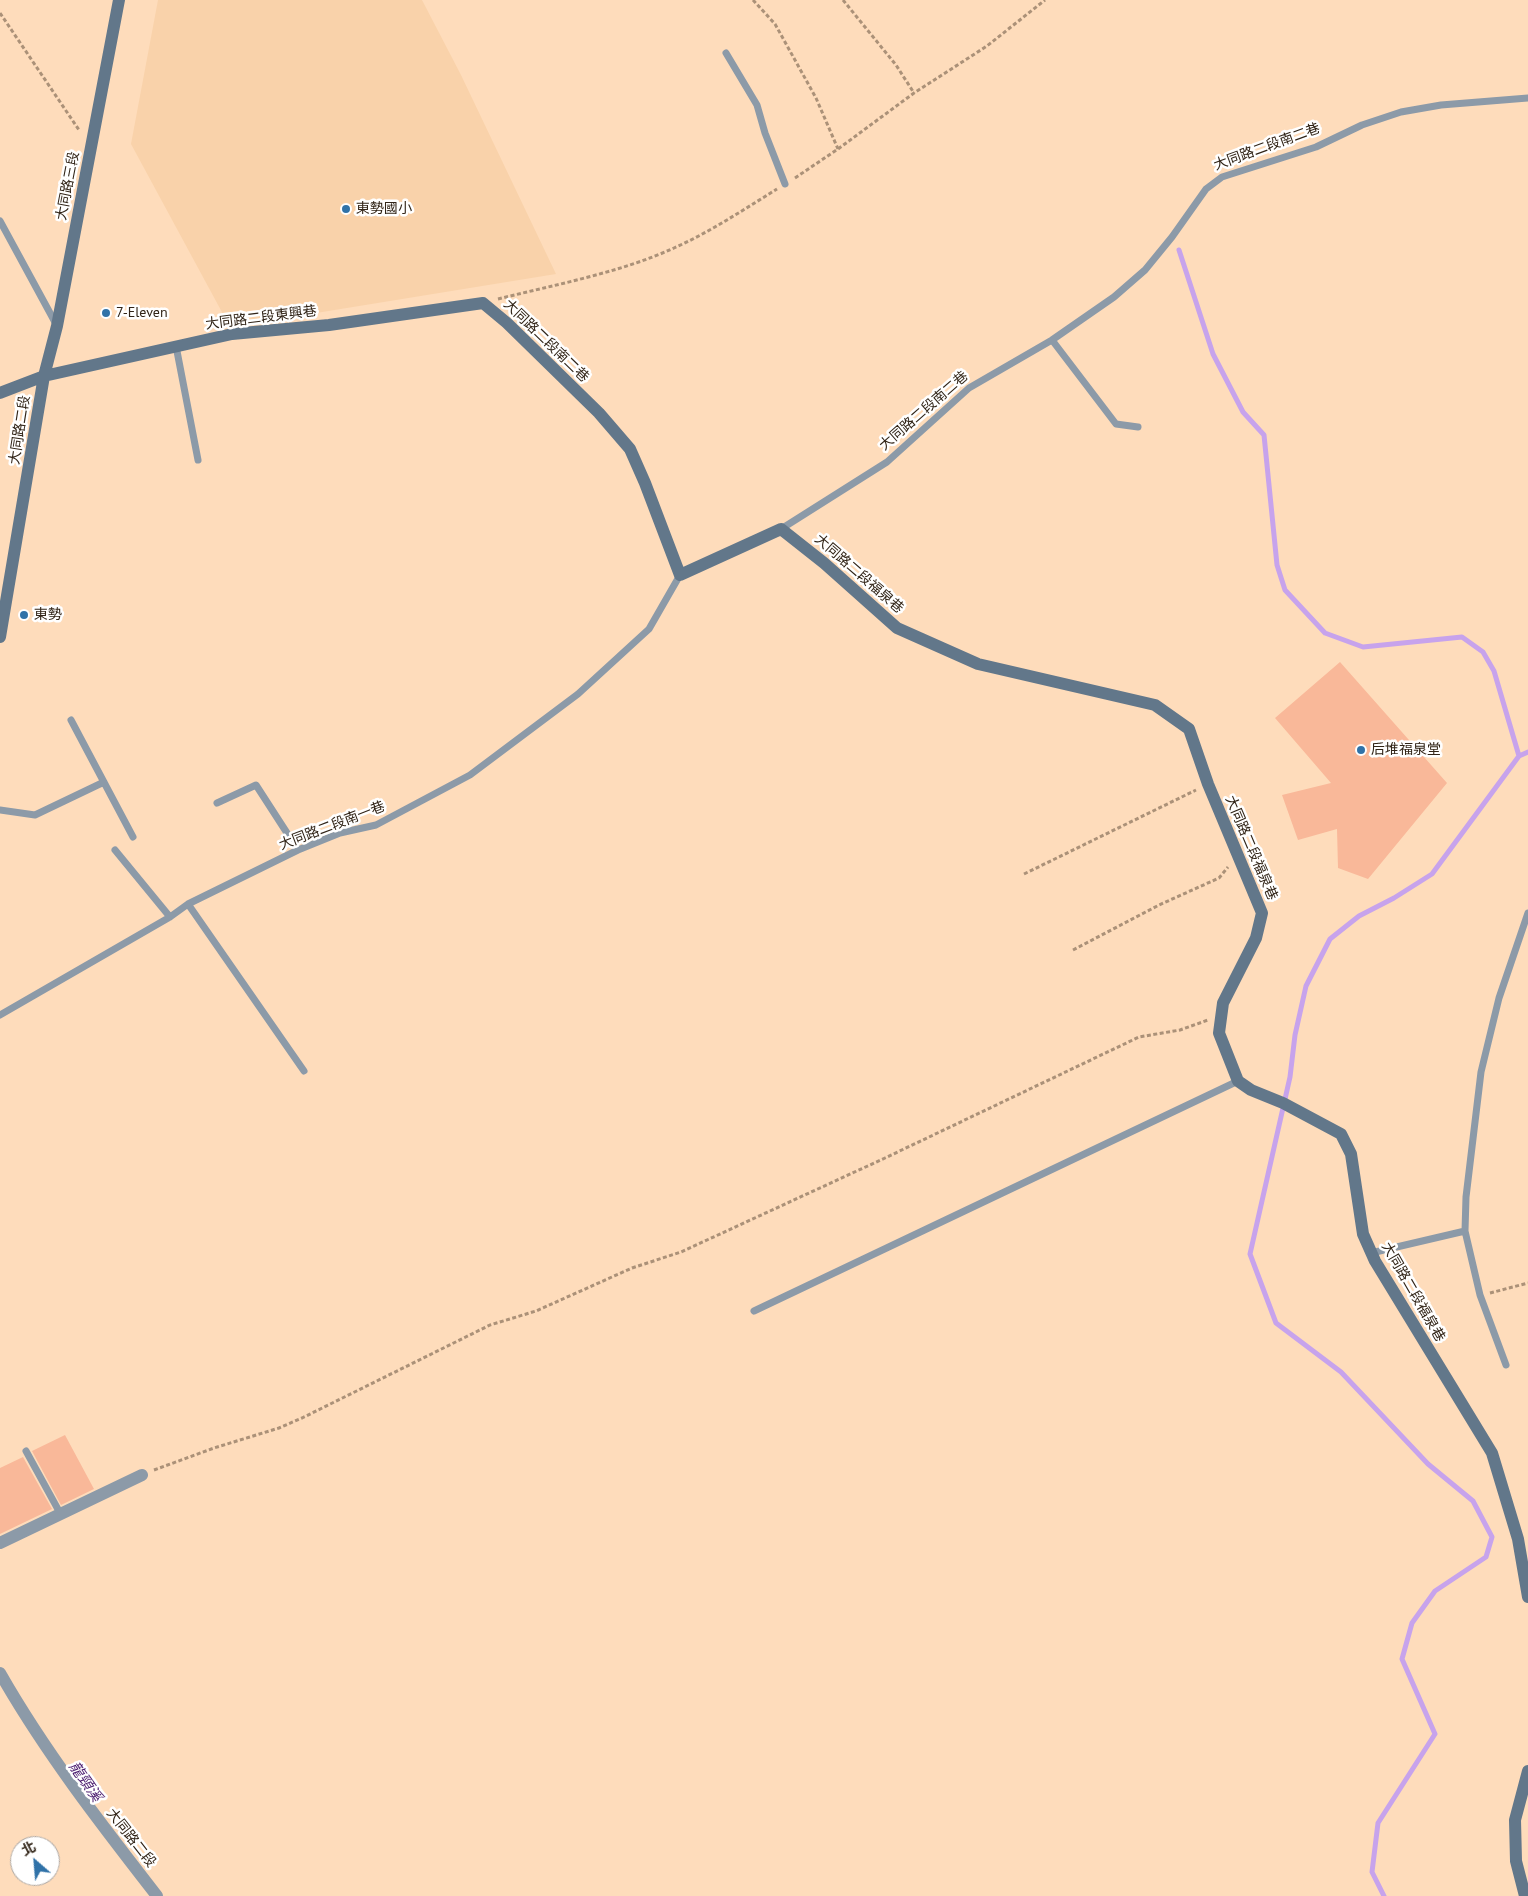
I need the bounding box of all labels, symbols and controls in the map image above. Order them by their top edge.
street label: 大同路二段南二巷 [1212,120,1322,174]
street label: 大同路三段 [53,150,83,222]
place label: 東勢國小 [356,201,412,217]
marker: 東勢國小 [340,203,352,215]
street label: 大同路二段南二巷 [500,296,592,386]
street label: 大同路二段東興巷 [204,303,318,333]
place label: 7-Eleven [116,305,168,321]
marker: 7-Eleven [100,307,112,319]
street label: 大同路二段南二巷 [876,368,972,454]
street label: 大同路二段 [6,394,34,466]
street label: 大同路二段福泉巷 [811,531,907,617]
place label: 東勢 [34,607,62,623]
marker: 東勢 [18,609,30,621]
place label: 后堆福泉堂 [1371,742,1441,758]
marker: 后堆福泉堂 [1355,744,1367,756]
street label: 大同路二段福泉巷 [1221,793,1281,903]
street label: 大同路二段南一巷 [277,798,387,854]
street label: 大同路二段福泉巷 [1378,1239,1448,1345]
water label: 龍頸溪 [65,1758,105,1806]
street label: 大同路二段 [103,1805,159,1871]
north arrow [10,1836,60,1886]
text: 北 [18,1837,39,1860]

